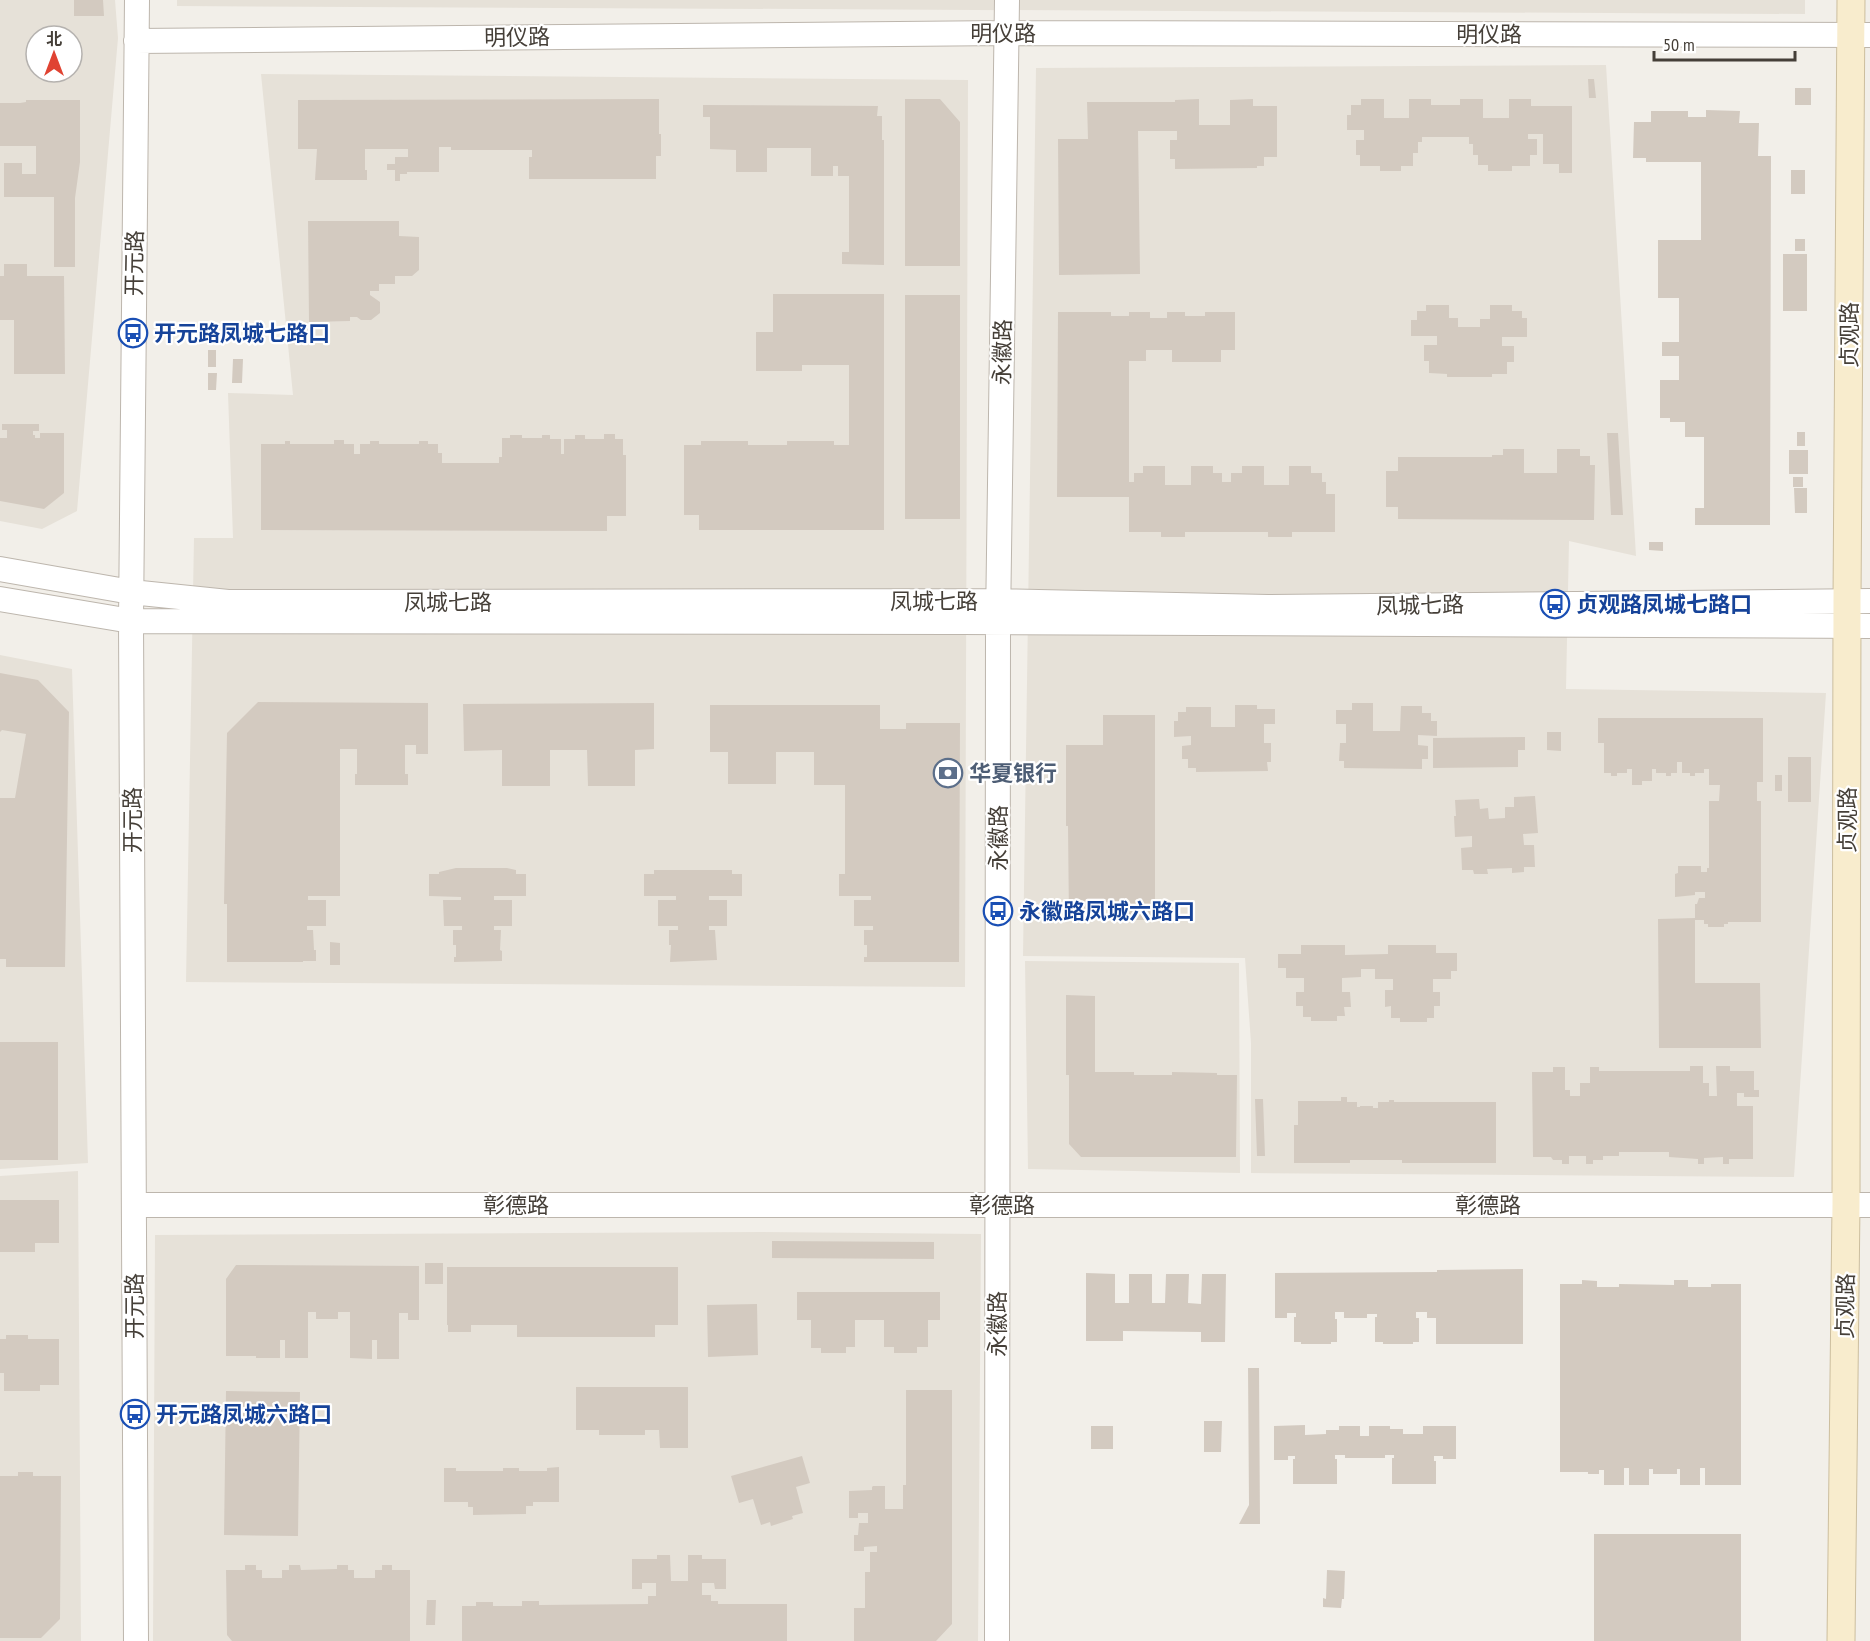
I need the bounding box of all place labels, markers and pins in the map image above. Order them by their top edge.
bus stop icon: 开元路凤城七路口 [117,317,149,349]
place label: 开元路凤城七路口 [154,319,330,347]
bus stop icon: 贞观路凤城七路口 [1539,588,1571,620]
place label: 贞观路凤城七路口 [1576,590,1752,618]
bank icon: 华夏银行 [932,757,964,789]
place label: 华夏银行 [969,759,1057,787]
bus stop icon: 永徽路凤城六路口 [982,895,1014,927]
place label: 永徽路凤城六路口 [1019,897,1195,925]
bus stop icon: 开元路凤城六路口 [119,1398,151,1430]
place label: 开元路凤城六路口 [156,1400,332,1428]

